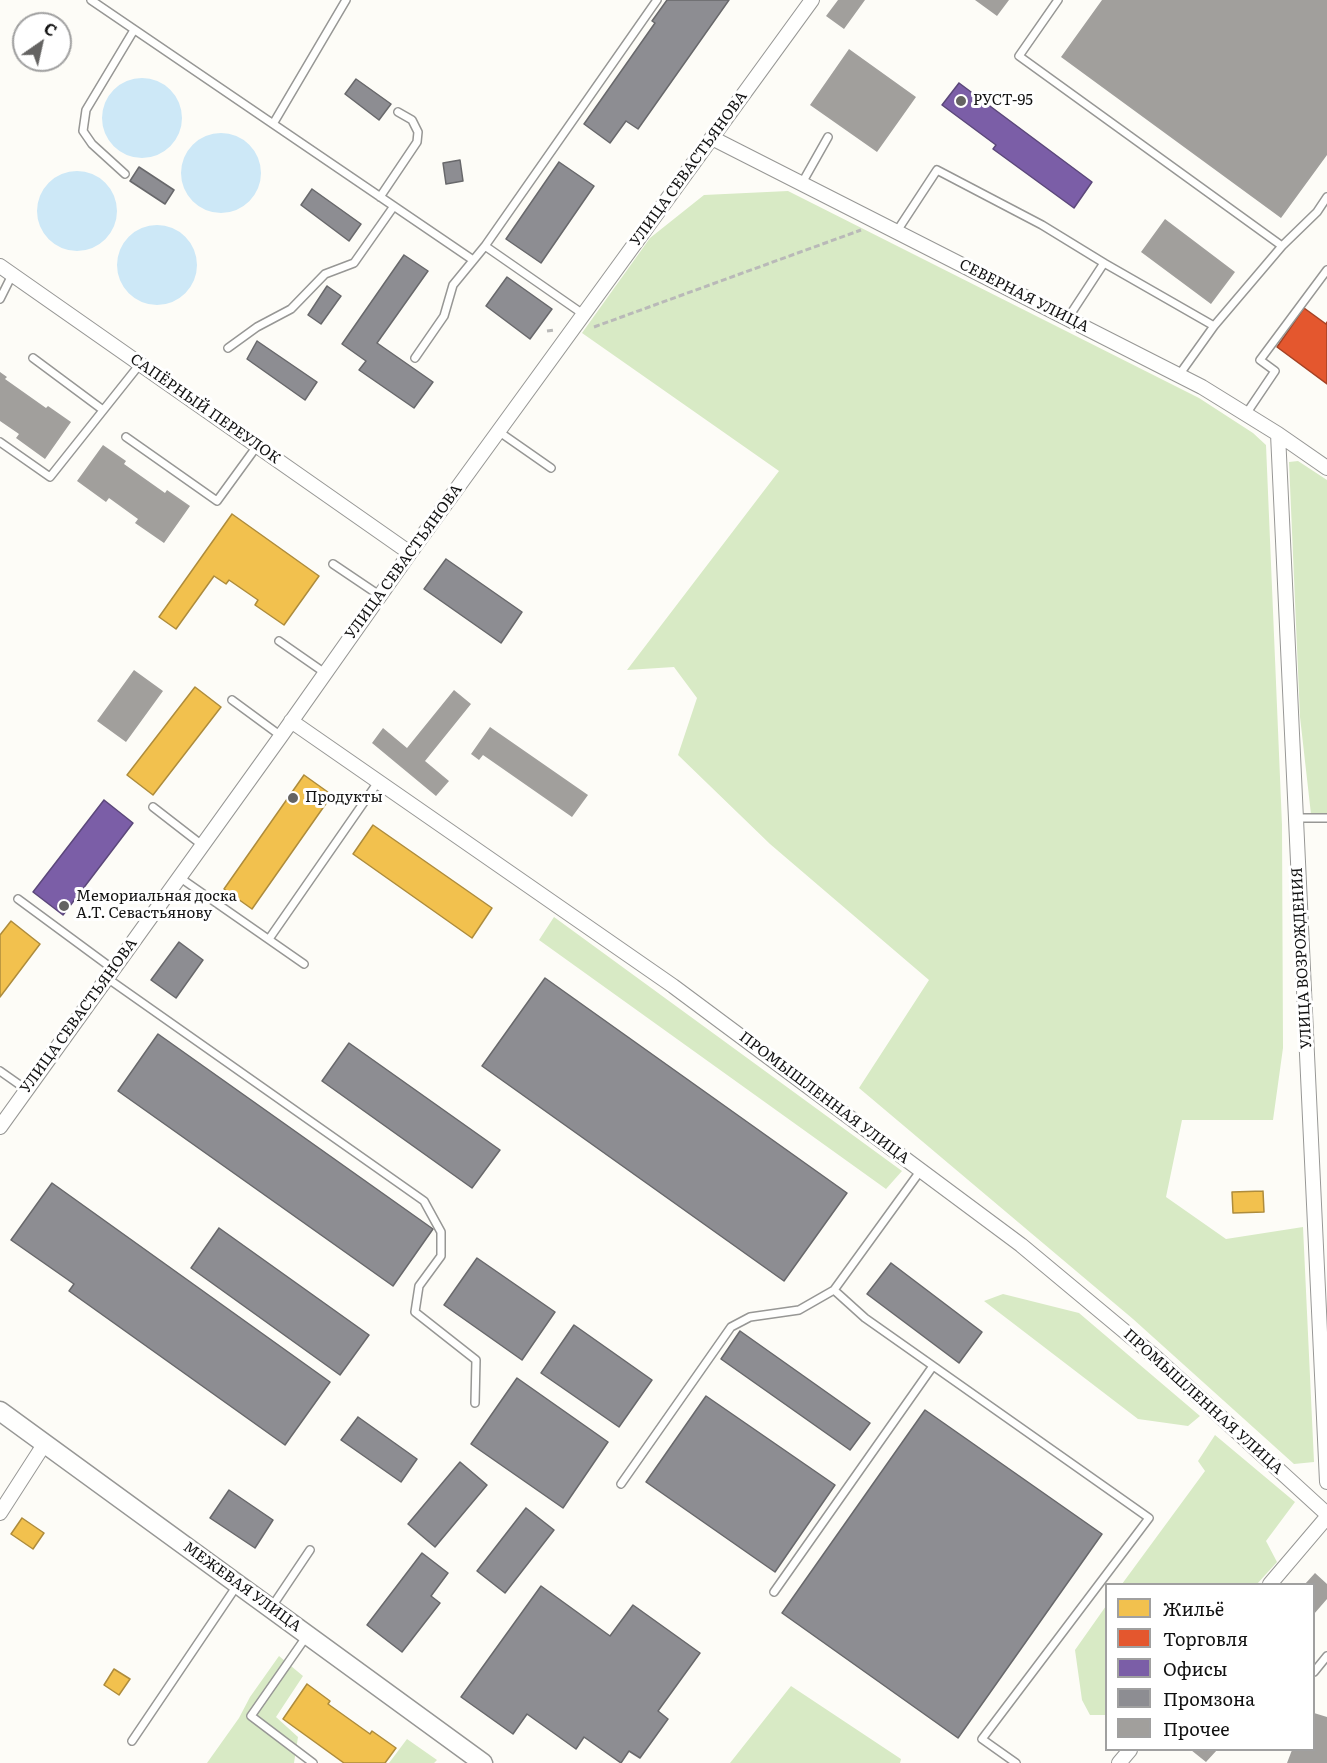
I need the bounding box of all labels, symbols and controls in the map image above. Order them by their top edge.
north arrow [12,12,72,72]
text: С [40,16,62,42]
street label: УЛИЦА СЕВАСТЬЯНОВА [627,88,751,250]
place label: РУСТ-95 [973,92,1033,110]
marker: РУСТ-95 [954,94,968,108]
street label: СЕВЕРНАЯ УЛИЦА [956,256,1092,336]
street label: САПЁРНЫЙ ПЕРЕУЛОК [127,350,283,468]
street label: УЛИЦА СЕВАСТЬЯНОВА [342,481,466,643]
place label: Продукты [305,789,383,807]
marker: Продукты [286,791,300,805]
street label: УЛИЦА ВОЗРОЖДЕНИЯ [1288,867,1316,1049]
place label: Мемориальная доска А.Т. Севастьянову [76,888,237,923]
marker: Мемориальная доска А.Т. Севастьянову [57,899,71,913]
street label: УЛИЦА СЕВАСТЬЯНОВА [17,935,141,1097]
street label: ПРОМЫШЛЕННАЯ УЛИЦА [735,1028,913,1168]
street label: ПРОМЫШЛЕННАЯ УЛИЦА [1120,1326,1286,1478]
street label: МЕЖЕВАЯ УЛИЦА [179,1538,305,1636]
legend [1105,1583,1315,1751]
text: Жильё [1163,1595,1224,1622]
text: Торговля [1163,1625,1248,1652]
text: Офисы [1163,1655,1227,1682]
text: Промзона [1163,1685,1255,1712]
text: Прочее [1163,1715,1230,1742]

